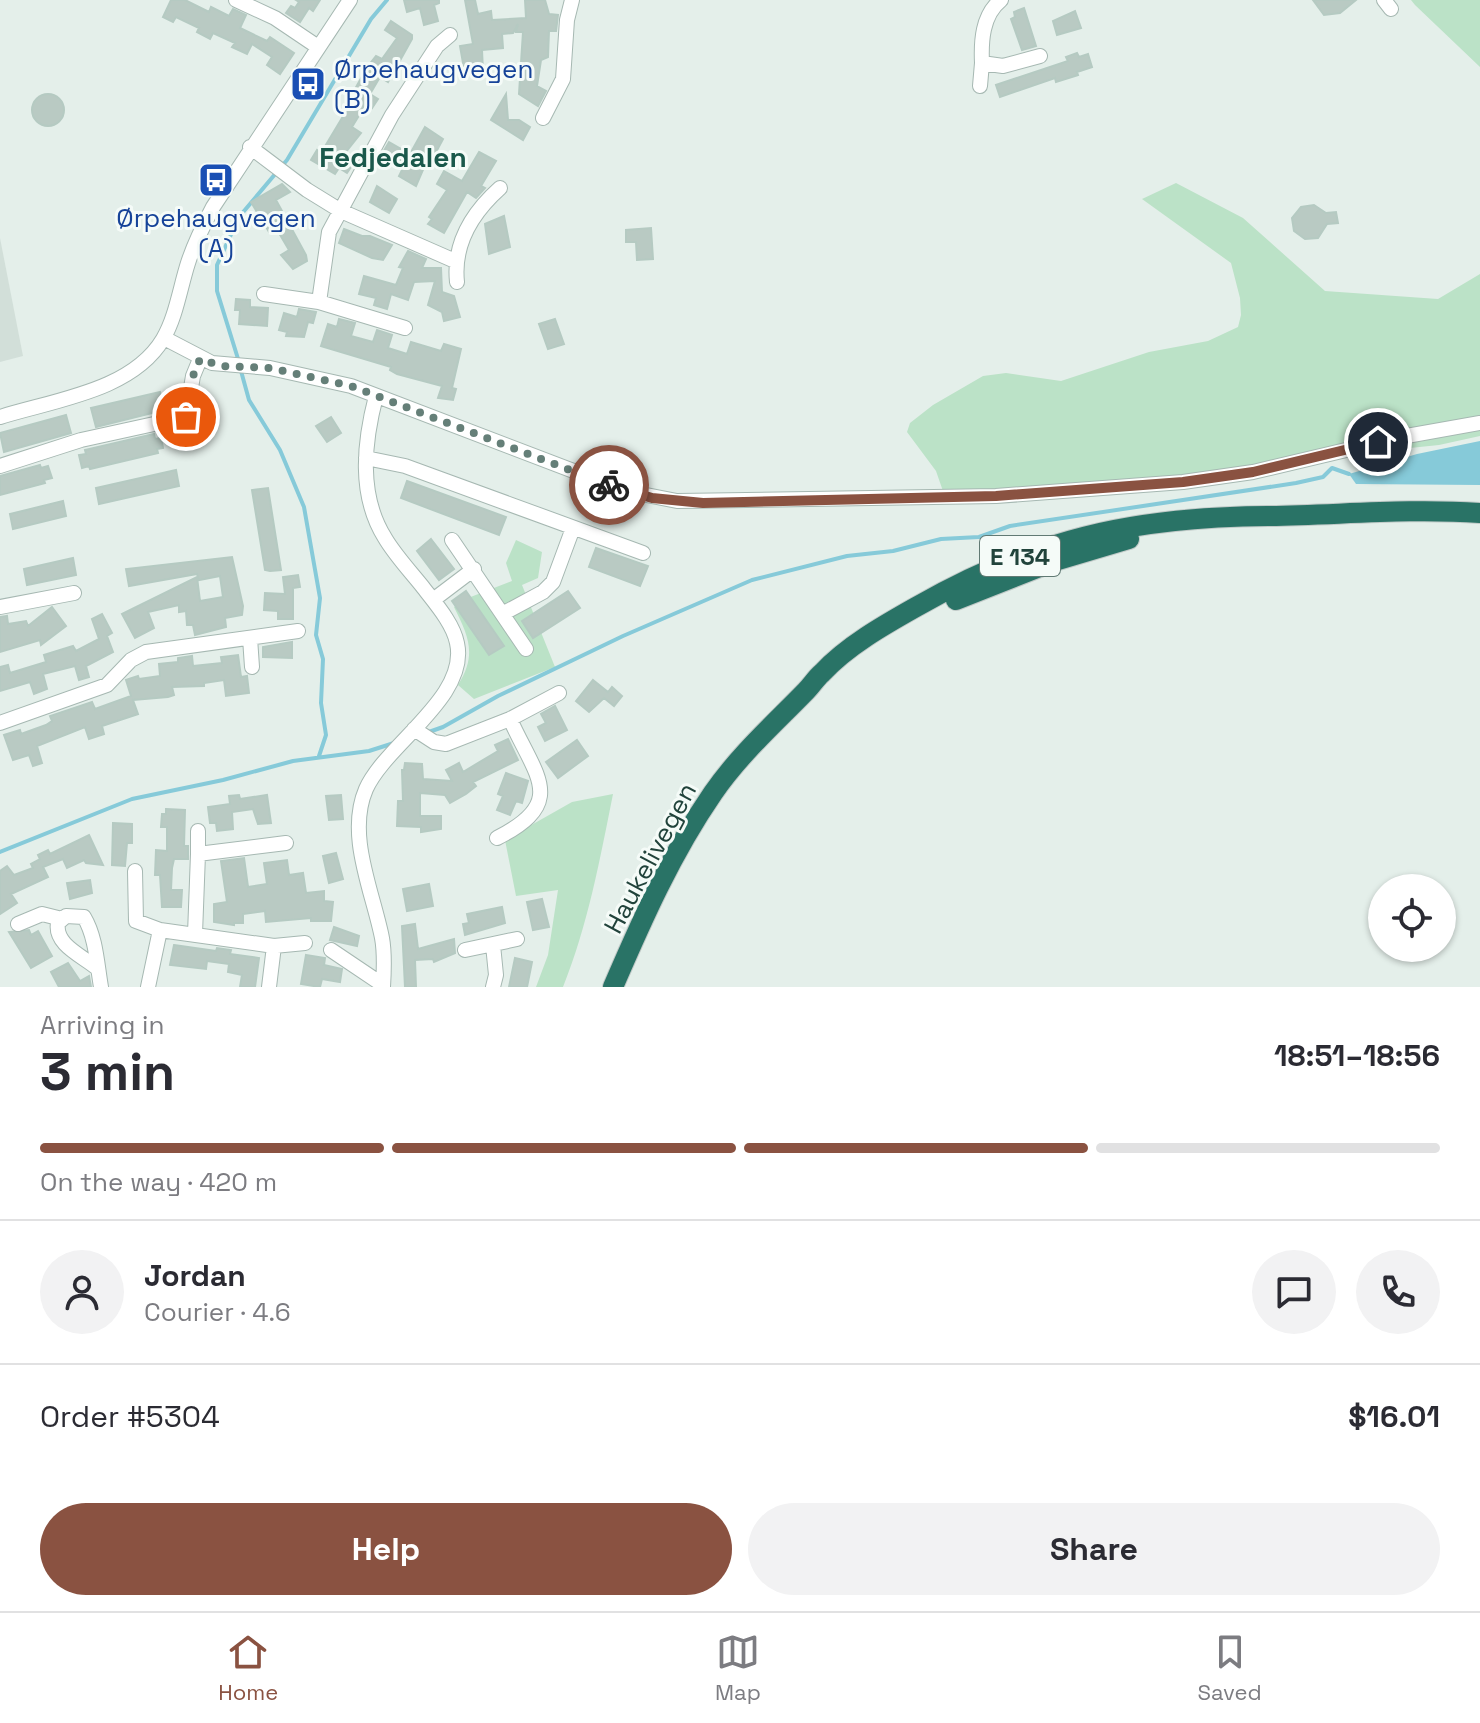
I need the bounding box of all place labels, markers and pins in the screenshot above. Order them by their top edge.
place label: Ørpehaugvegen (B) [334,52,533,116]
bus stop icon: Ørpehaugvegen (B) [289,65,327,103]
bus stop icon: Ørpehaugvegen (A) [197,161,235,199]
place label: Ørpehaugvegen (A) [116,201,316,265]
pin [152,383,220,451]
pin [1344,408,1412,476]

